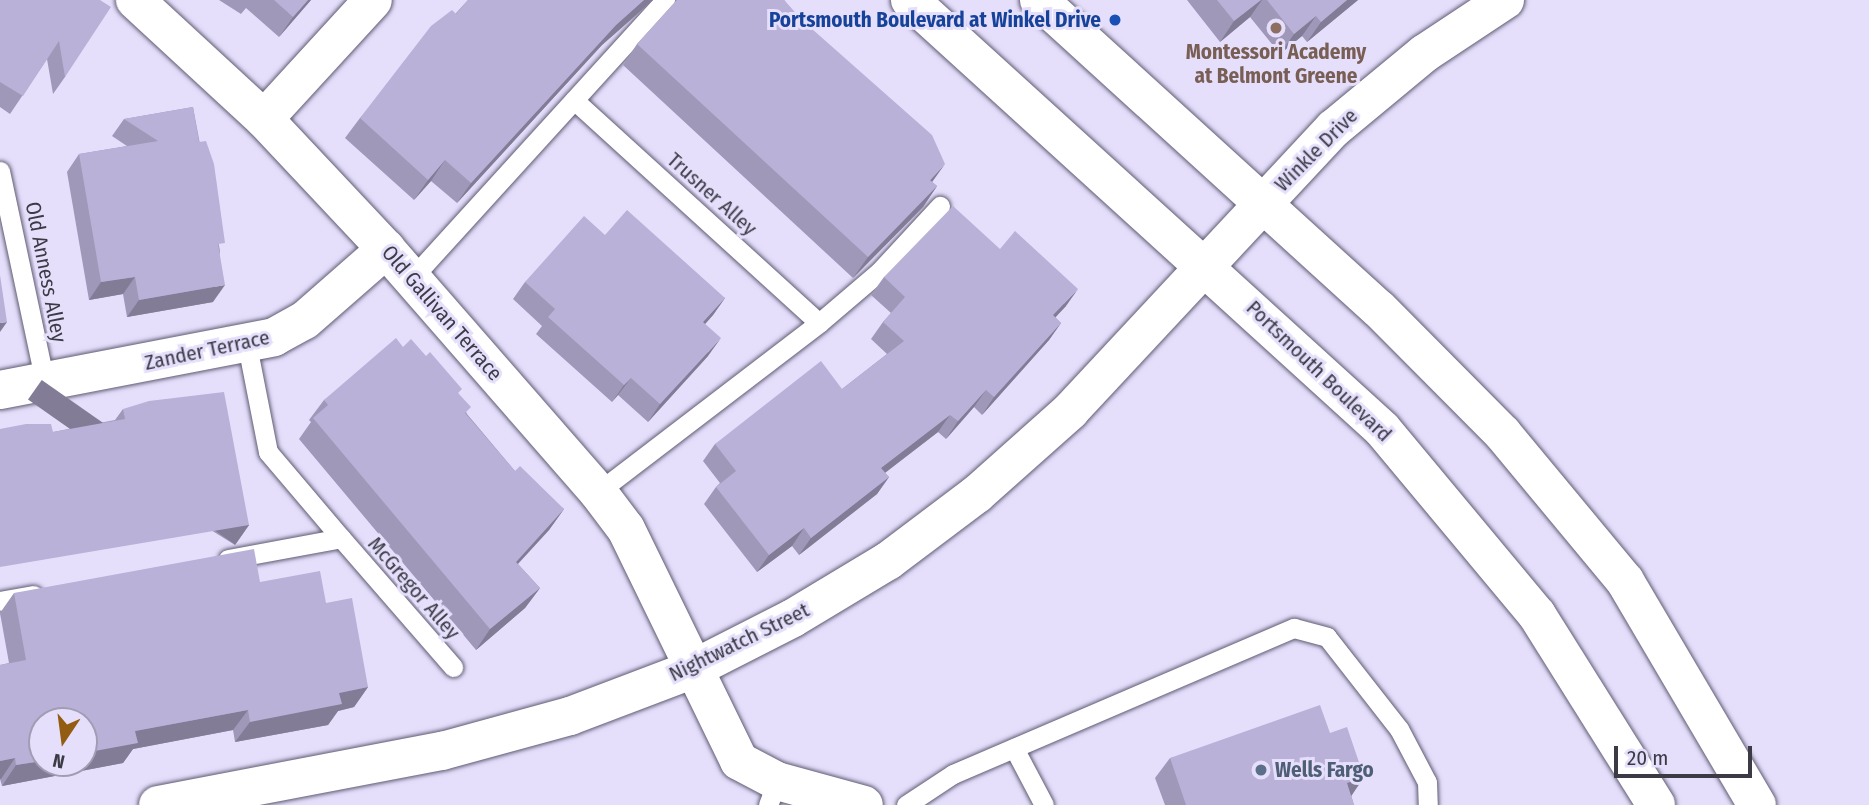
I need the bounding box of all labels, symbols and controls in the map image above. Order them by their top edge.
place label: Portsmouth Boulevard at Winkel Drive [769,7,1101,33]
marker: Portsmouth Boulevard at Winkel Drive [1107,12,1123,28]
marker: Montessori Academy at Belmont Greene [1268,20,1284,36]
place label: Montessori Academy at Belmont Greene [1186,39,1366,89]
street label: Winkle Drive [1269,103,1363,197]
street label: Trusner Alley [662,147,762,241]
street label: Old Anness Alley [20,200,72,344]
street label: Old Gallivan Terrace [376,240,508,386]
street label: Portsmouth Boulevard [1241,295,1397,447]
street label: Zander Terrace [142,324,272,376]
street label: McGregor Alley [363,532,465,644]
street label: Nightwatch Street [665,597,813,687]
north arrow [28,707,98,777]
scale bar [1617,732,1755,776]
text: 20 m [1627,745,1668,771]
text: N [50,749,67,773]
place label: Wells Fargo [1275,757,1374,783]
marker: Wells Fargo [1253,762,1269,778]

